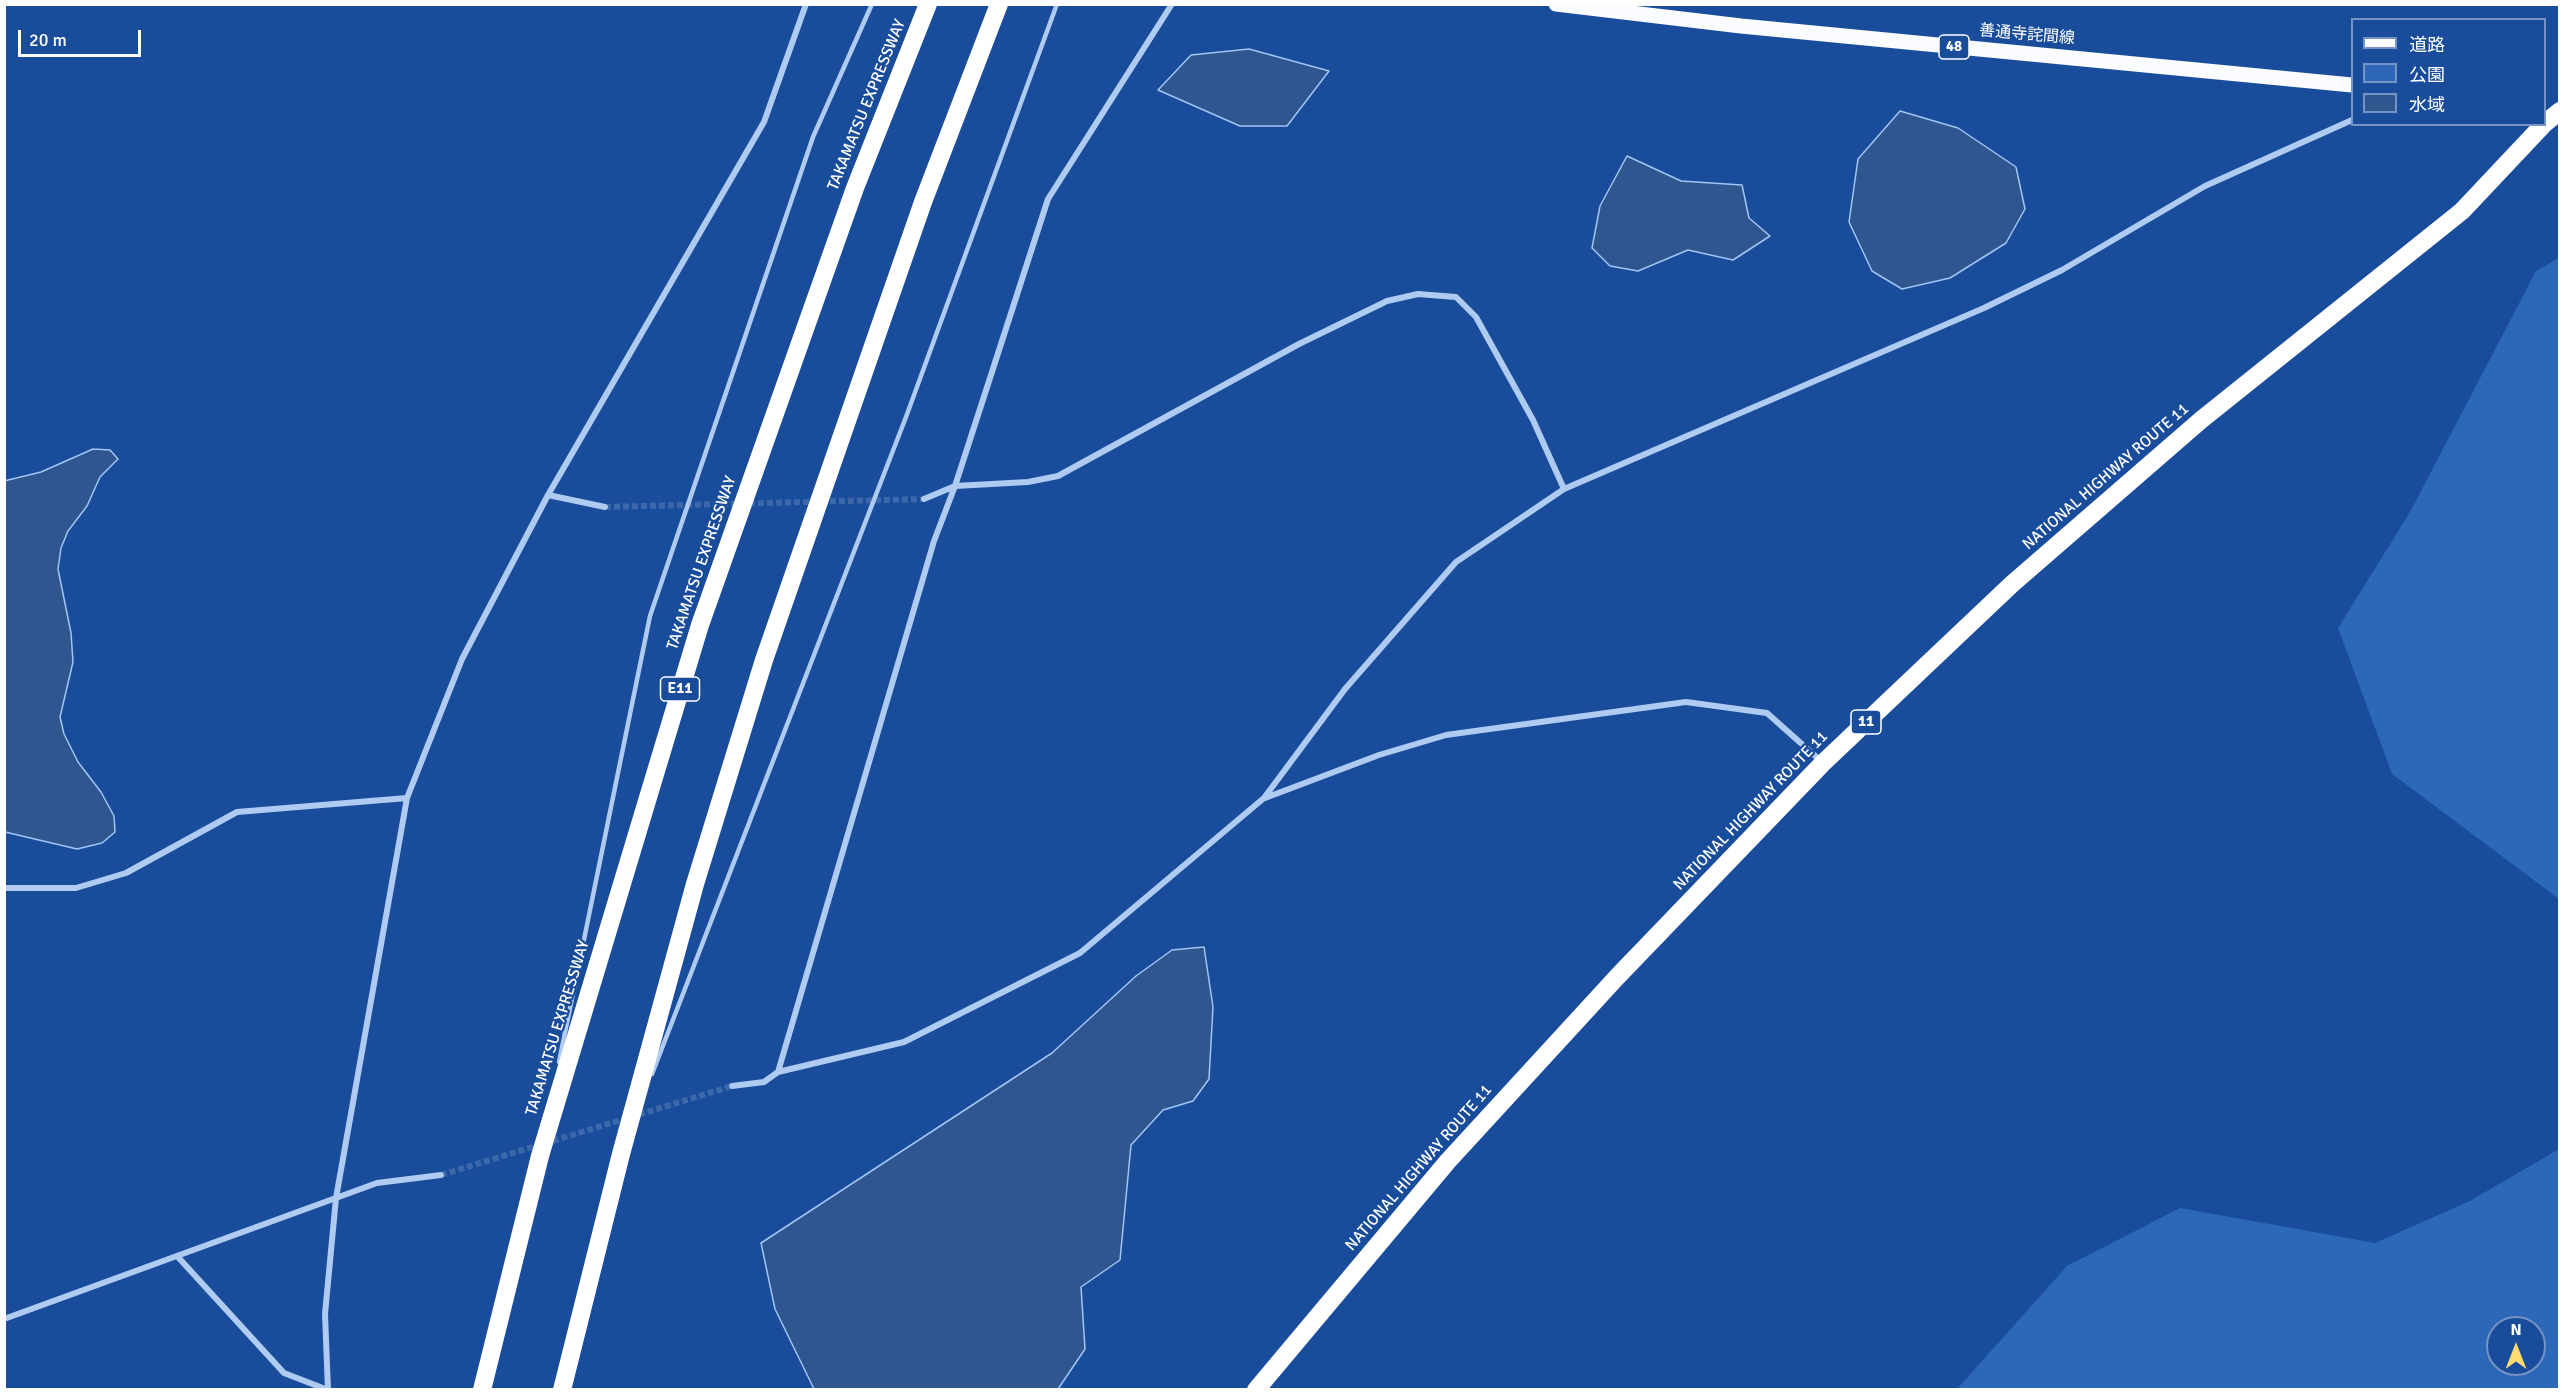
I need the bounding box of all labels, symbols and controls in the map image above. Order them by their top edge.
street label: TAKAMATSU EXPRESSWAY [824,17,910,193]
scale bar [21,18,144,56]
legend [2351,18,2546,126]
street label: 善通寺詫間線 [1978,21,2076,49]
text: 20 m [29,29,67,51]
text: 道路 [2409,34,2445,56]
road number: 48 [1939,35,1969,59]
text: 公園 [2409,64,2445,86]
text: 水域 [2409,94,2445,116]
street label: NATIONAL HIGHWAY ROUTE 11 [2019,400,2193,554]
street label: TAKAMATSU EXPRESSWAY [663,474,741,652]
road number: E11 [660,677,700,701]
road number: 11 [1851,710,1881,734]
street label: NATIONAL HIGHWAY ROUTE 11 [1670,727,1832,895]
street label: TAKAMATSU EXPRESSWAY [522,938,594,1118]
street label: NATIONAL HIGHWAY ROUTE 11 [1342,1081,1496,1255]
north arrow [2486,1316,2546,1376]
text: N [2510,1320,2522,1340]

